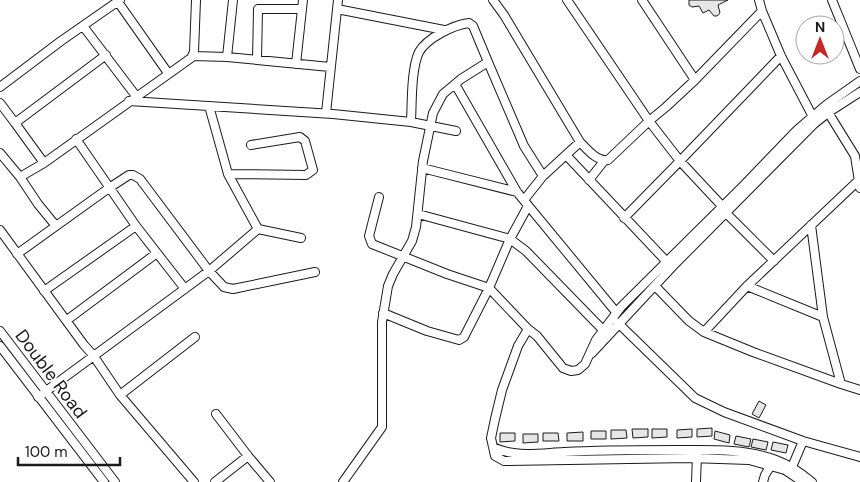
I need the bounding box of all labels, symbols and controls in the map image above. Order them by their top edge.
north arrow [795,15,845,65]
text: N [815,18,825,36]
street label: Double Road [10,325,92,423]
scale bar [18,434,120,466]
text: 100 m [25,442,68,462]

